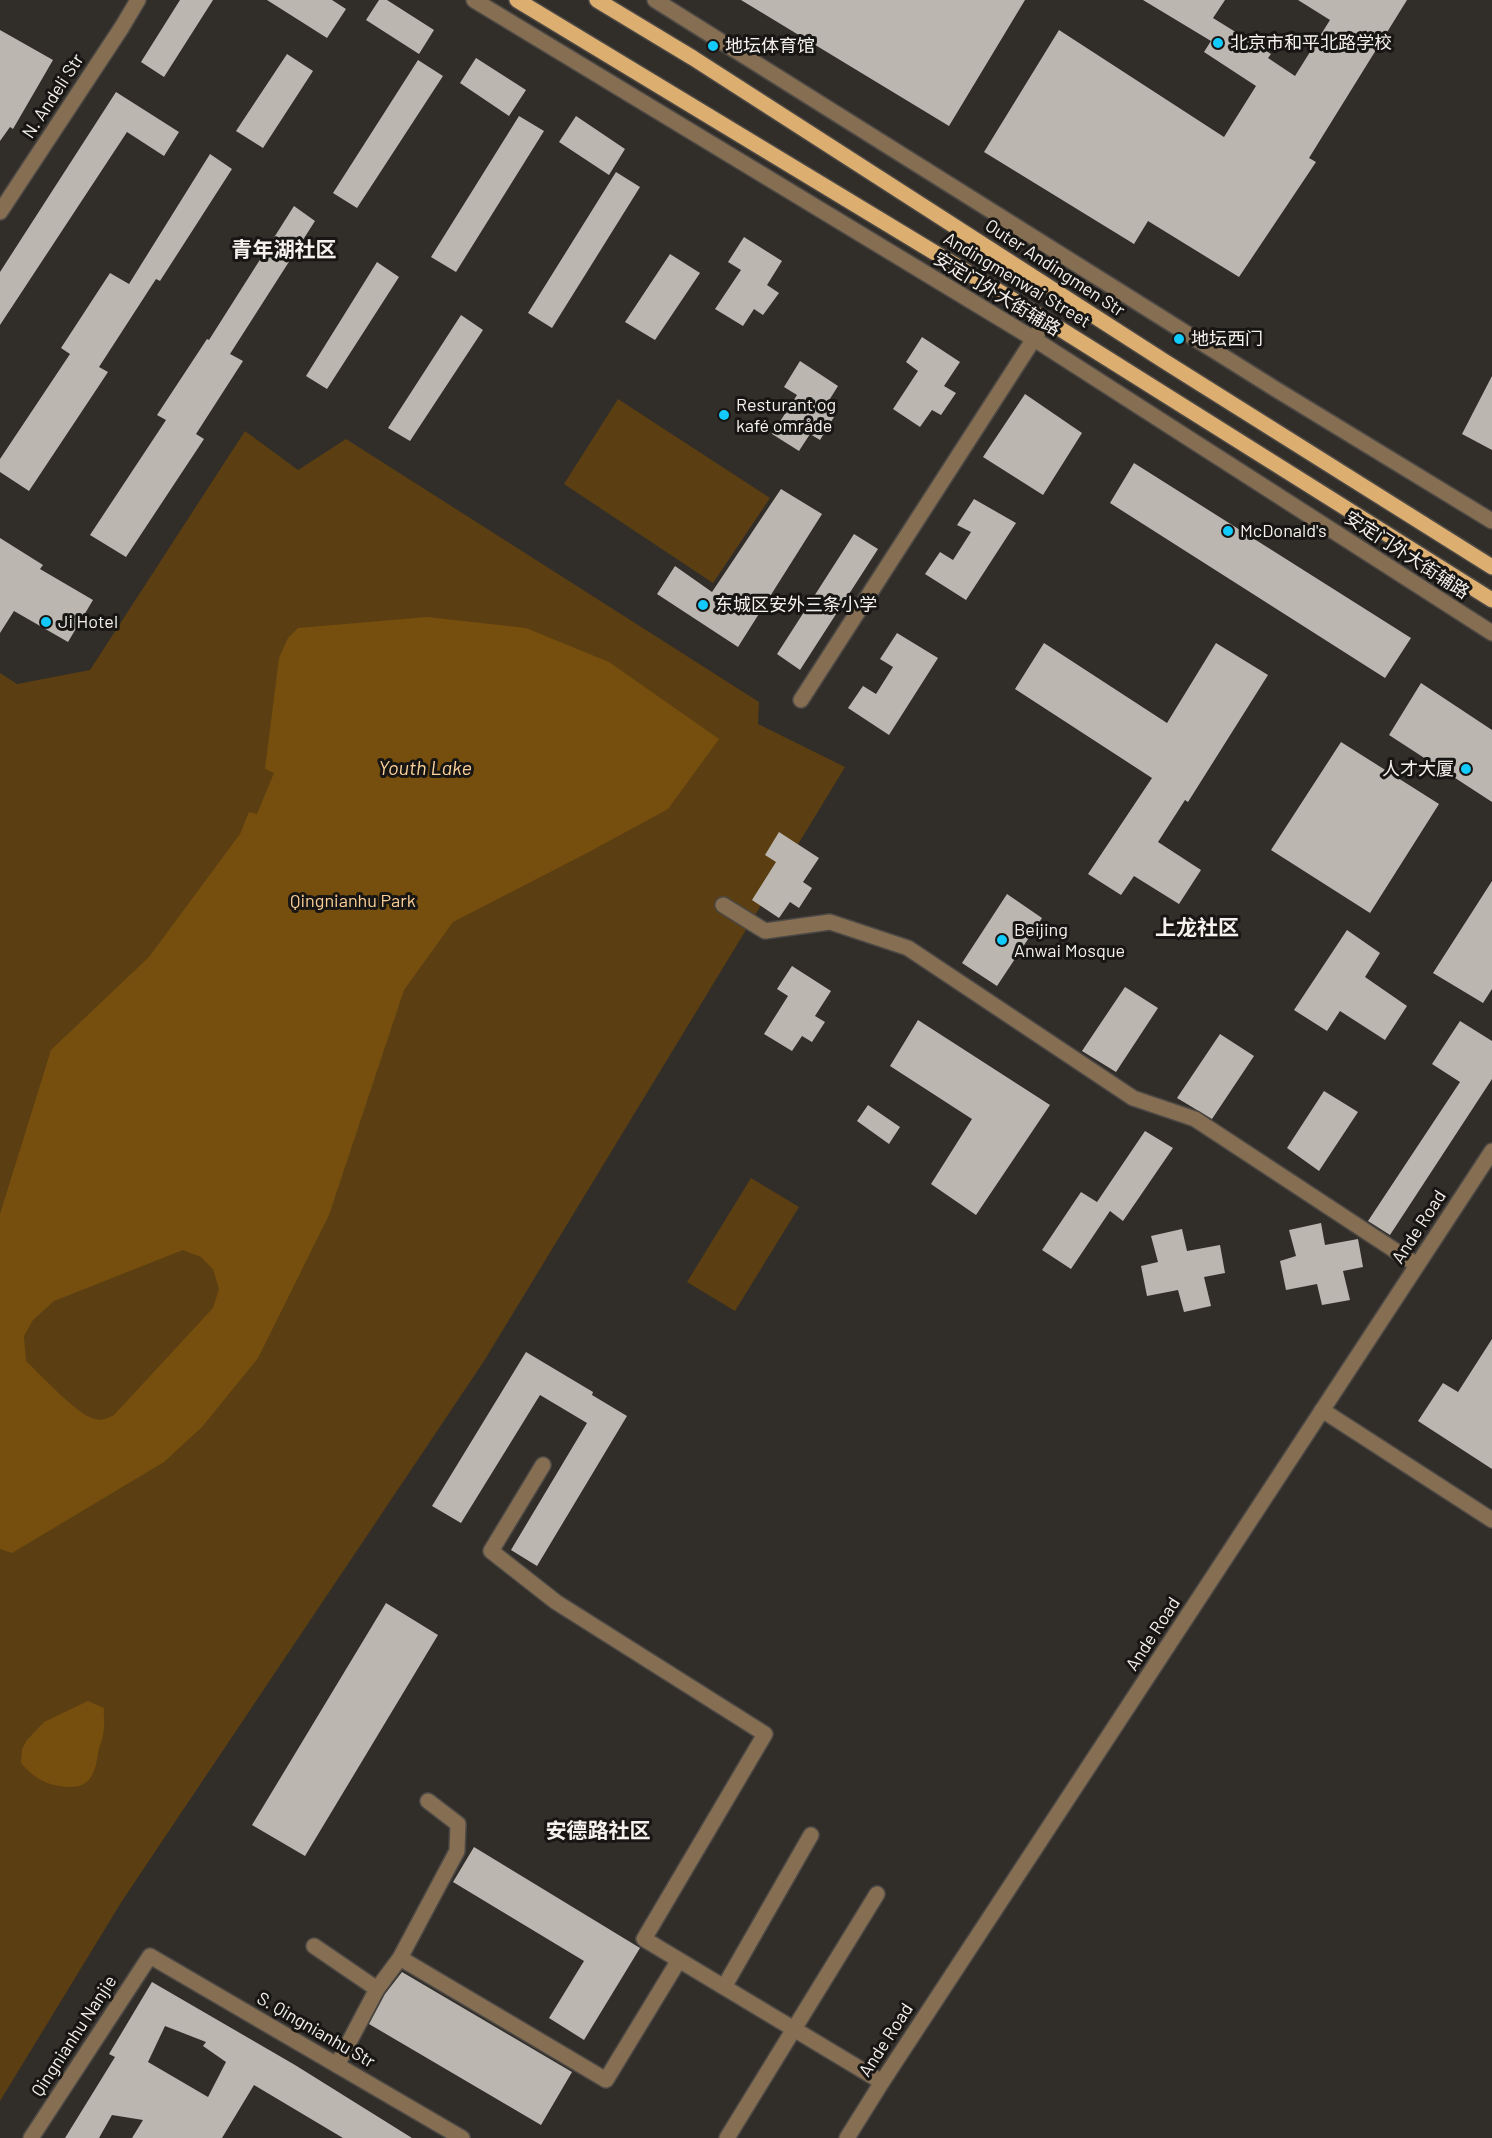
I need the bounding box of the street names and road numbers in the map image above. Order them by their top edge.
street label: N. Andeli Str [18,50,88,142]
street label: Outer Andingmen Str [981,215,1129,321]
street label: Andingmenwai Street [940,228,1094,332]
street label: 安定门外大街辅路 [930,248,1064,340]
street label: 安定门外大街辅路 [1341,507,1473,603]
street label: Ande Road [1387,1186,1451,1268]
street label: Ande Road [1121,1593,1185,1675]
street label: Qingnianhu Nanjie [27,1971,121,2101]
street label: S. Qingnianhu Str [253,1987,379,2073]
street label: Ande Road [854,1999,918,2081]

